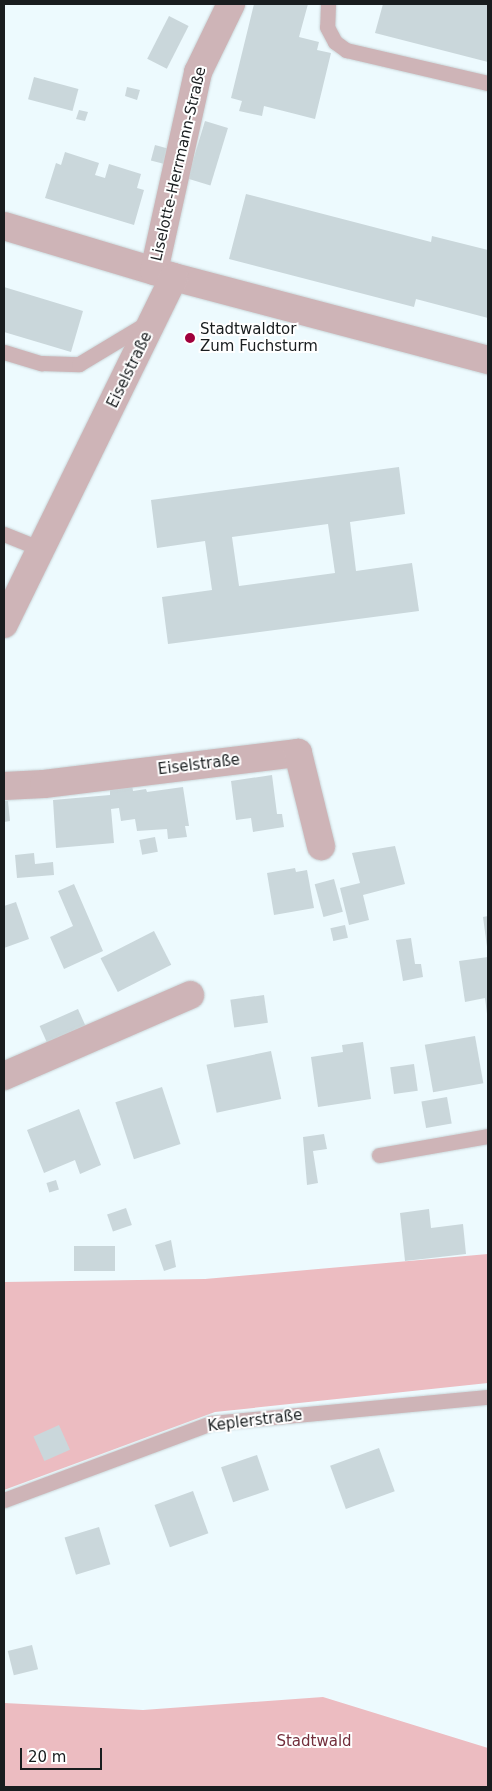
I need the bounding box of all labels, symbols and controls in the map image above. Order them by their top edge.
street label: Liselotte-Herrmann-Straße [148,65,210,263]
place label: Stadtwaldtor Zum Fuchsturm [200,320,318,355]
street label: Eiselstraße [104,329,156,411]
marker: Stadtwaldtor Zum Fuchsturm [184,332,196,344]
street label: Eiselstraße [157,751,241,779]
street label: Keplerstraße [207,1406,303,1436]
park label: Stadtwald [276,1733,352,1751]
scale bar [22,1738,105,1770]
text: 20 m [28,1748,66,1766]

